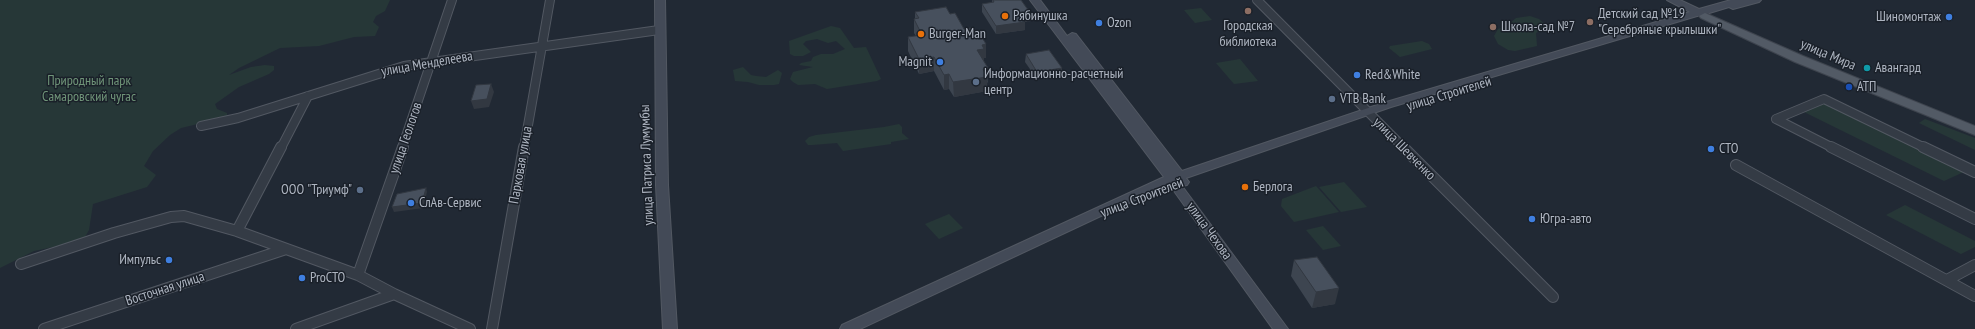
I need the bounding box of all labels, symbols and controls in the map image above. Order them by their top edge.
marker: Городская библиотека [1243,6,1253,16]
place label: Детский сад №19 "Серебряные крылышки" [1598,6,1721,38]
place label: Рябинушка [1013,8,1068,24]
place label: Шиномонтаж [1876,9,1941,25]
marker: Рябинушка [1000,11,1010,21]
marker: Шиномонтаж [1944,12,1954,22]
place label: Ozon [1107,15,1132,31]
marker: Детский сад №19 "Серебряные крылышки" [1585,17,1595,27]
marker: Ozon [1094,18,1104,28]
place label: Городская библиотека [1219,18,1277,50]
place label: Школа-сад №7 [1501,19,1575,35]
marker: Школа-сад №7 [1488,22,1498,32]
place label: Burger-Man [929,26,986,42]
marker: Burger-Man [916,29,926,39]
street label: улица Мира [1798,36,1858,74]
street label: улица Менделеева [380,48,474,80]
place label: Magnit [898,54,932,70]
marker: Magnit [935,57,945,67]
place label: Авангард [1875,60,1921,76]
marker: Авангард [1862,63,1872,73]
place label: Информационно-расчетный центр [984,66,1123,98]
place label: Red&White [1365,67,1420,83]
marker: Red&White [1352,70,1362,80]
park label: Природный парк Самаровский чугас [42,73,136,106]
street label: улица Строителей [1405,73,1493,115]
marker: Информационно-расчетный центр [971,77,981,87]
place label: АТП [1857,79,1876,95]
marker: АТП [1844,82,1854,92]
place label: VTB Bank [1340,91,1386,107]
marker: VTB Bank [1327,94,1337,104]
street label: улица Геологов [386,100,426,176]
street label: улица Патриса Лумумбы [636,104,658,226]
street label: улица Шевченко [1369,114,1439,184]
street label: Парковая улица [506,125,536,205]
place label: СТО [1719,141,1738,157]
marker: СТО [1706,144,1716,154]
street label: улица Строителей [1098,174,1186,222]
place label: Берлога [1253,179,1293,195]
place label: ООО "Триумф" [281,182,352,198]
marker: Берлога [1240,182,1250,192]
marker: ООО "Триумф" [355,185,365,195]
place label: СлАв-Сервис [419,195,482,211]
marker: СлАв-Сервис [406,198,416,208]
street label: улица Чехова [1183,199,1235,263]
place label: Югра-авто [1540,211,1592,227]
marker: Югра-авто [1527,214,1537,224]
place label: Импульс [119,252,161,268]
marker: Импульс [164,255,174,265]
street label: Восточная улица [123,268,207,310]
place label: ProСТО [310,270,345,286]
marker: ProСТО [297,273,307,283]

